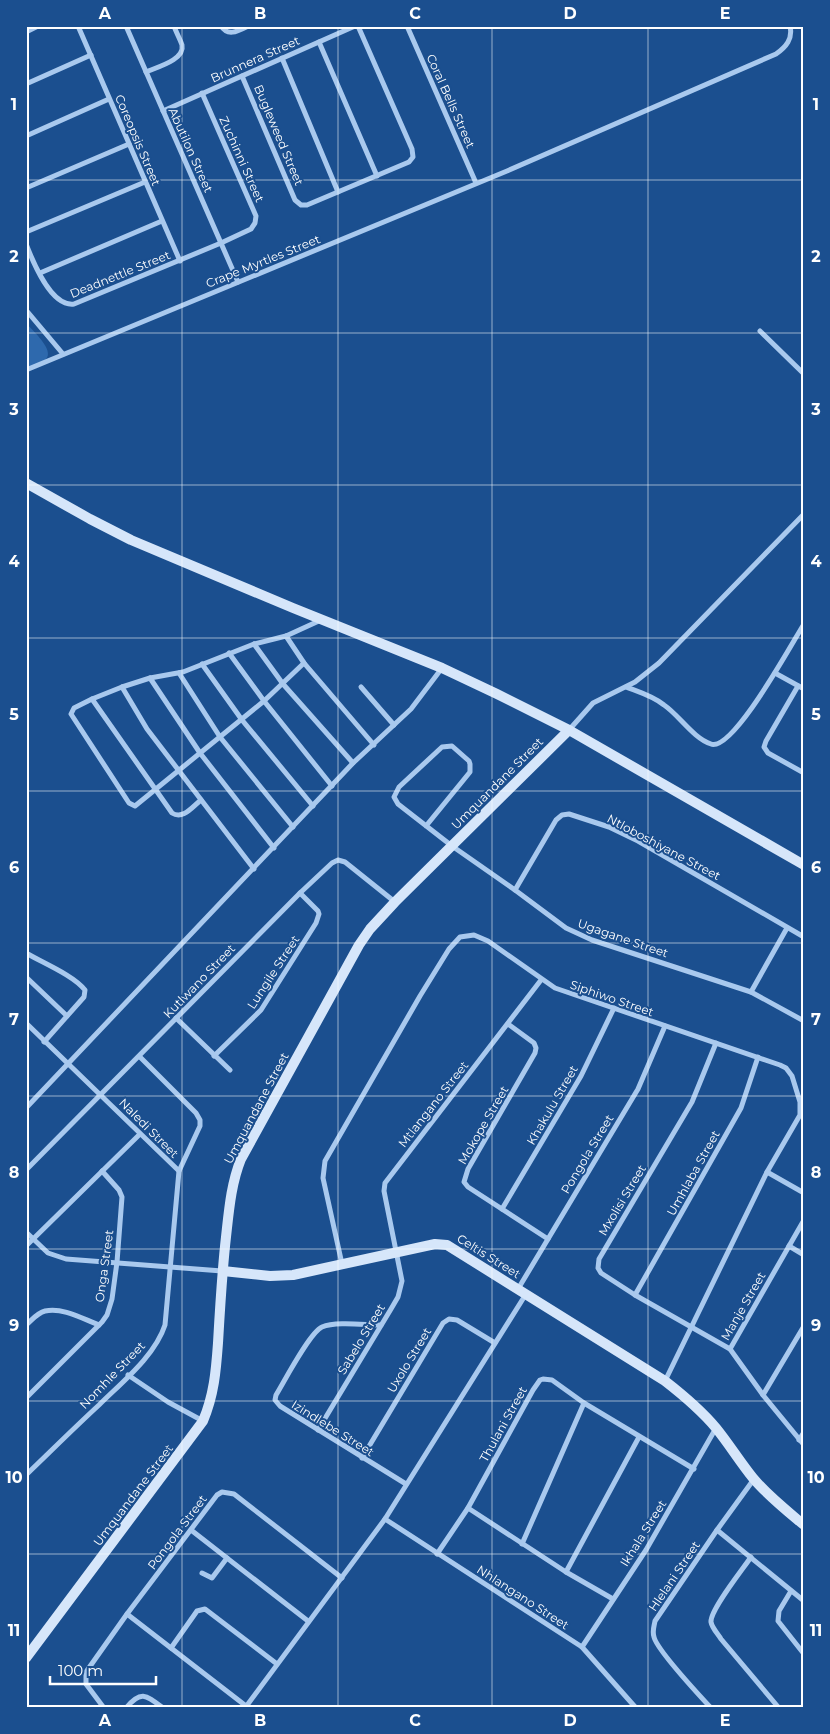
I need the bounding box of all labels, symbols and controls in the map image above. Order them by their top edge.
text: A [98,4,112,23]
text: B [254,4,266,23]
text: C [409,4,421,23]
text: D [563,4,577,23]
text: E [720,4,730,23]
street label: Brunnera Street [208,33,302,85]
street label: Coral Bells Street [423,52,479,151]
street label: Bugleweed Street [251,82,307,188]
street label: Coreopsis Street [112,92,164,188]
text: 1 [11,95,17,114]
text: 1 [813,95,819,114]
street label: Abutilon Street [166,105,216,195]
street label: Zuchinni Street [216,114,268,204]
street label: Crape Myrtles Street [204,231,322,291]
text: 2 [9,247,19,266]
street label: Deadnettle Street [68,247,173,301]
text: 2 [811,247,821,266]
text: 3 [8,400,19,419]
text: 3 [810,400,821,419]
text: 4 [8,552,20,571]
text: 4 [810,552,822,571]
text: 5 [9,705,19,724]
text: 5 [811,705,821,724]
street label: Umquandane Street [448,734,546,832]
street label: Ntloboshiyane Street [605,811,723,883]
text: 6 [9,858,19,877]
text: 6 [811,858,821,877]
street label: Ugagane Street [576,915,670,961]
street label: Lungile Street [244,932,302,1012]
street label: Kutlwano Street [160,941,238,1021]
street label: Siphiwo Street [568,977,656,1019]
text: 7 [9,1010,19,1029]
text: 7 [811,1010,821,1029]
street label: Umquandane Street [220,1050,292,1166]
street label: Mtlangano Street [395,1058,471,1150]
street label: Khakulu Street [523,1062,581,1148]
street label: Mokope Street [454,1083,512,1167]
street label: Naledi Street [116,1095,182,1161]
street label: Pongola Street [558,1112,617,1196]
street label: Umhlaba Street [663,1128,723,1218]
street label: Mxolisi Street [595,1162,649,1238]
text: 8 [9,1163,19,1182]
text: 8 [811,1163,821,1182]
street label: Onga Street [91,1229,117,1303]
street label: Celtis Street [454,1231,524,1281]
street label: Manje Street [717,1269,769,1343]
street label: Sabelo Street [334,1301,388,1377]
text: 9 [9,1316,19,1335]
text: 9 [811,1316,821,1335]
street label: Uxolo Street [384,1325,434,1395]
street label: Nomhle Street [76,1338,148,1412]
street label: Thulani Street [476,1383,530,1464]
street label: Izindlebe Street [289,1397,377,1459]
street label: Umquandane Street [90,1441,176,1549]
text: 10 [5,1468,23,1487]
text: 10 [807,1468,825,1487]
street label: Pongola Street [144,1492,210,1572]
street label: Ikhala Street [617,1497,669,1569]
street label: Hlelani Street [645,1538,703,1614]
street label: Nhlangano Street [474,1562,572,1632]
text: 11 [8,1621,20,1640]
text: 11 [810,1621,822,1640]
scale bar [50,1654,156,1686]
text: 100 m [58,1661,103,1680]
text: A [98,1711,112,1730]
text: B [254,1711,266,1730]
text: C [409,1711,421,1730]
text: D [563,1711,577,1730]
text: E [720,1711,730,1730]

